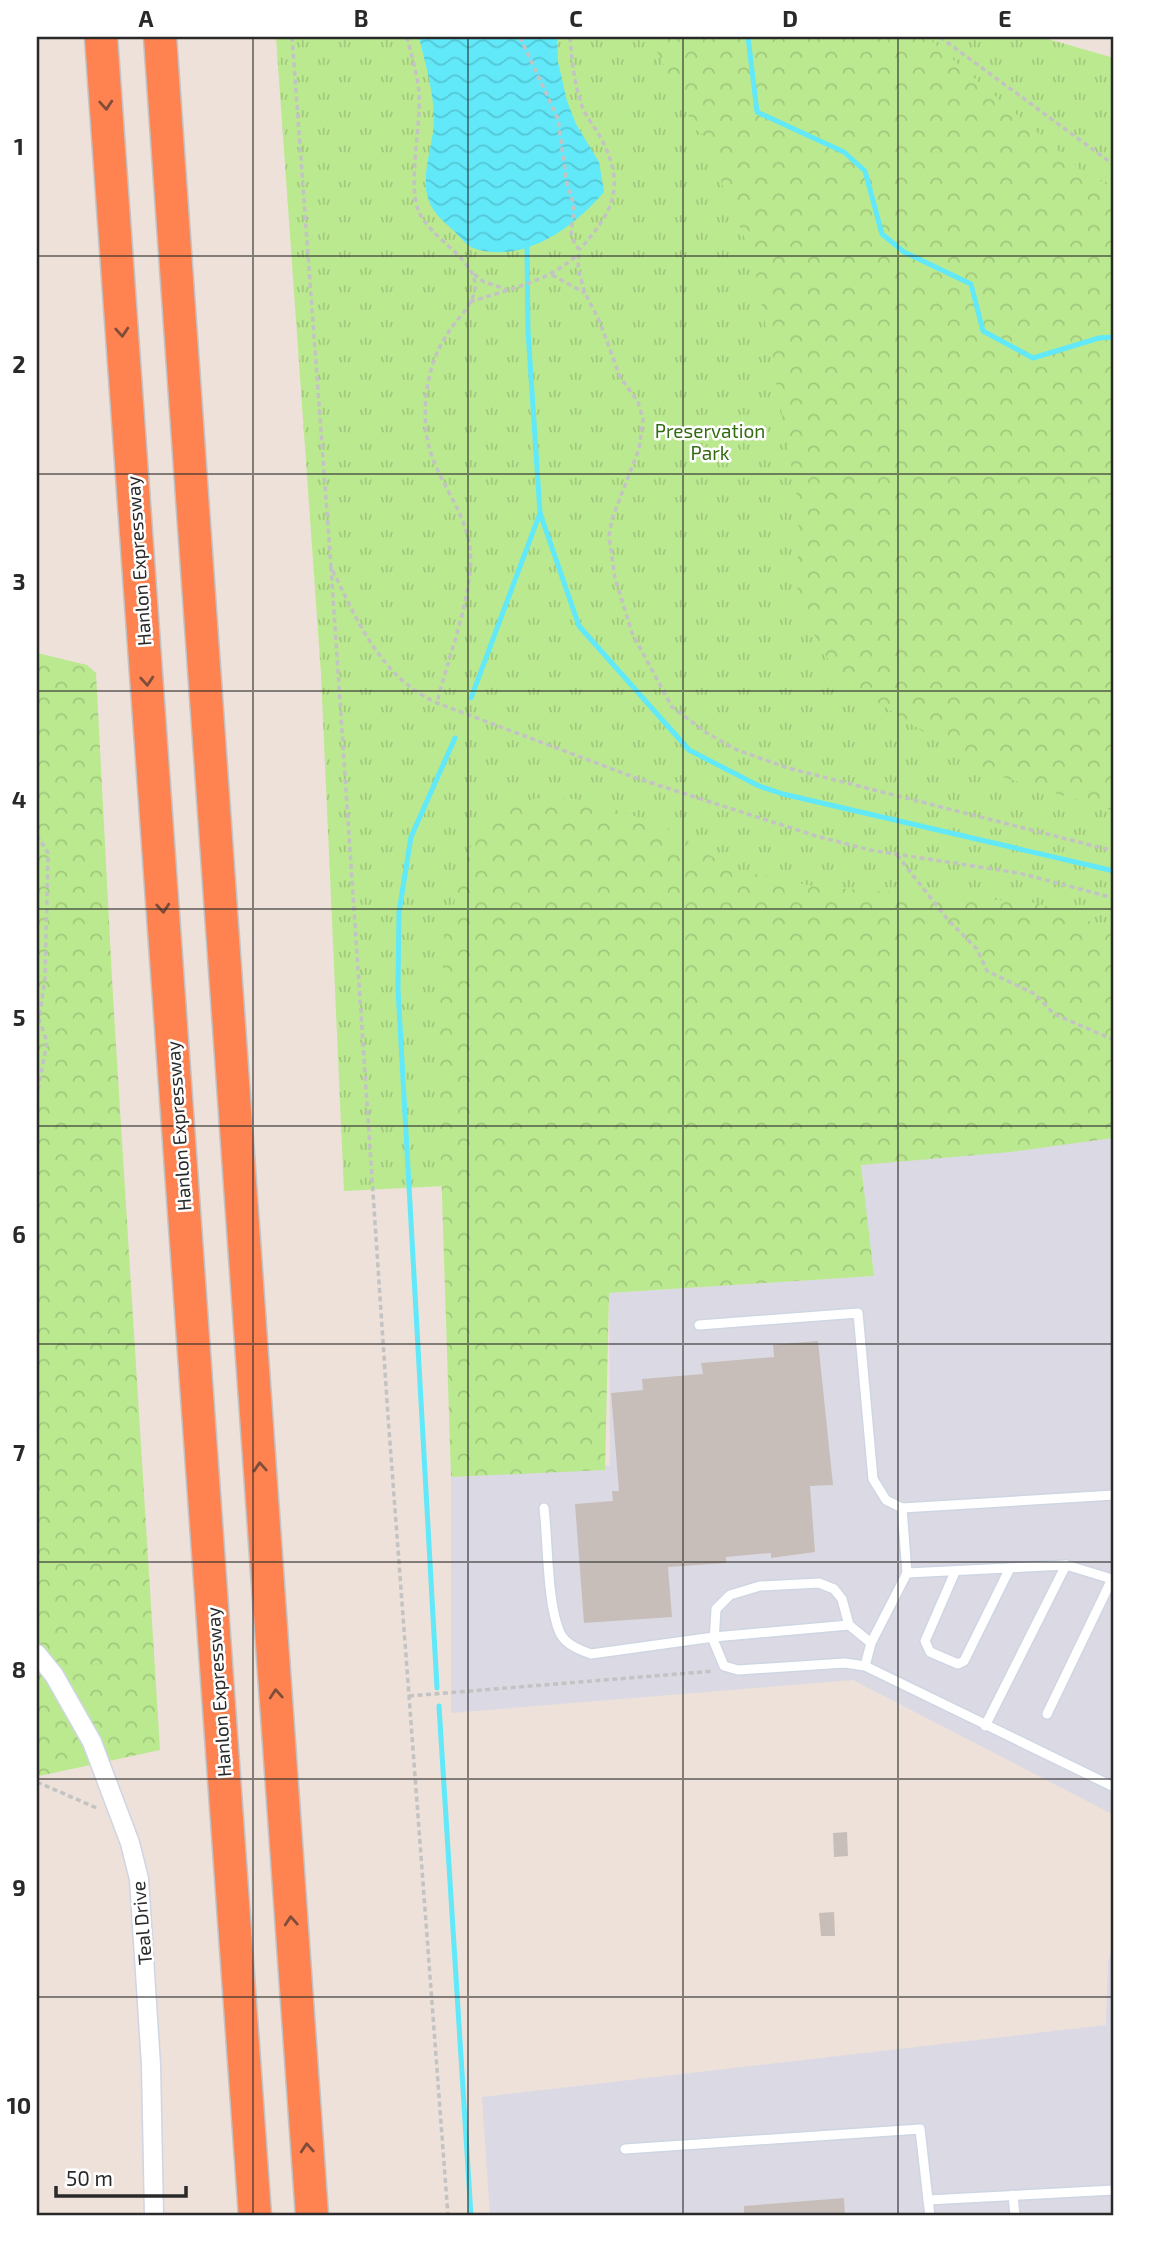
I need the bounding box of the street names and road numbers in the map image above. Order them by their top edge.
street label: Hanlon Expressway [121,475,155,647]
street label: Hanlon Expressway [161,1040,195,1212]
street label: Hanlon Expressway [201,1606,235,1778]
street label: Teal Drive [126,1880,156,1966]

